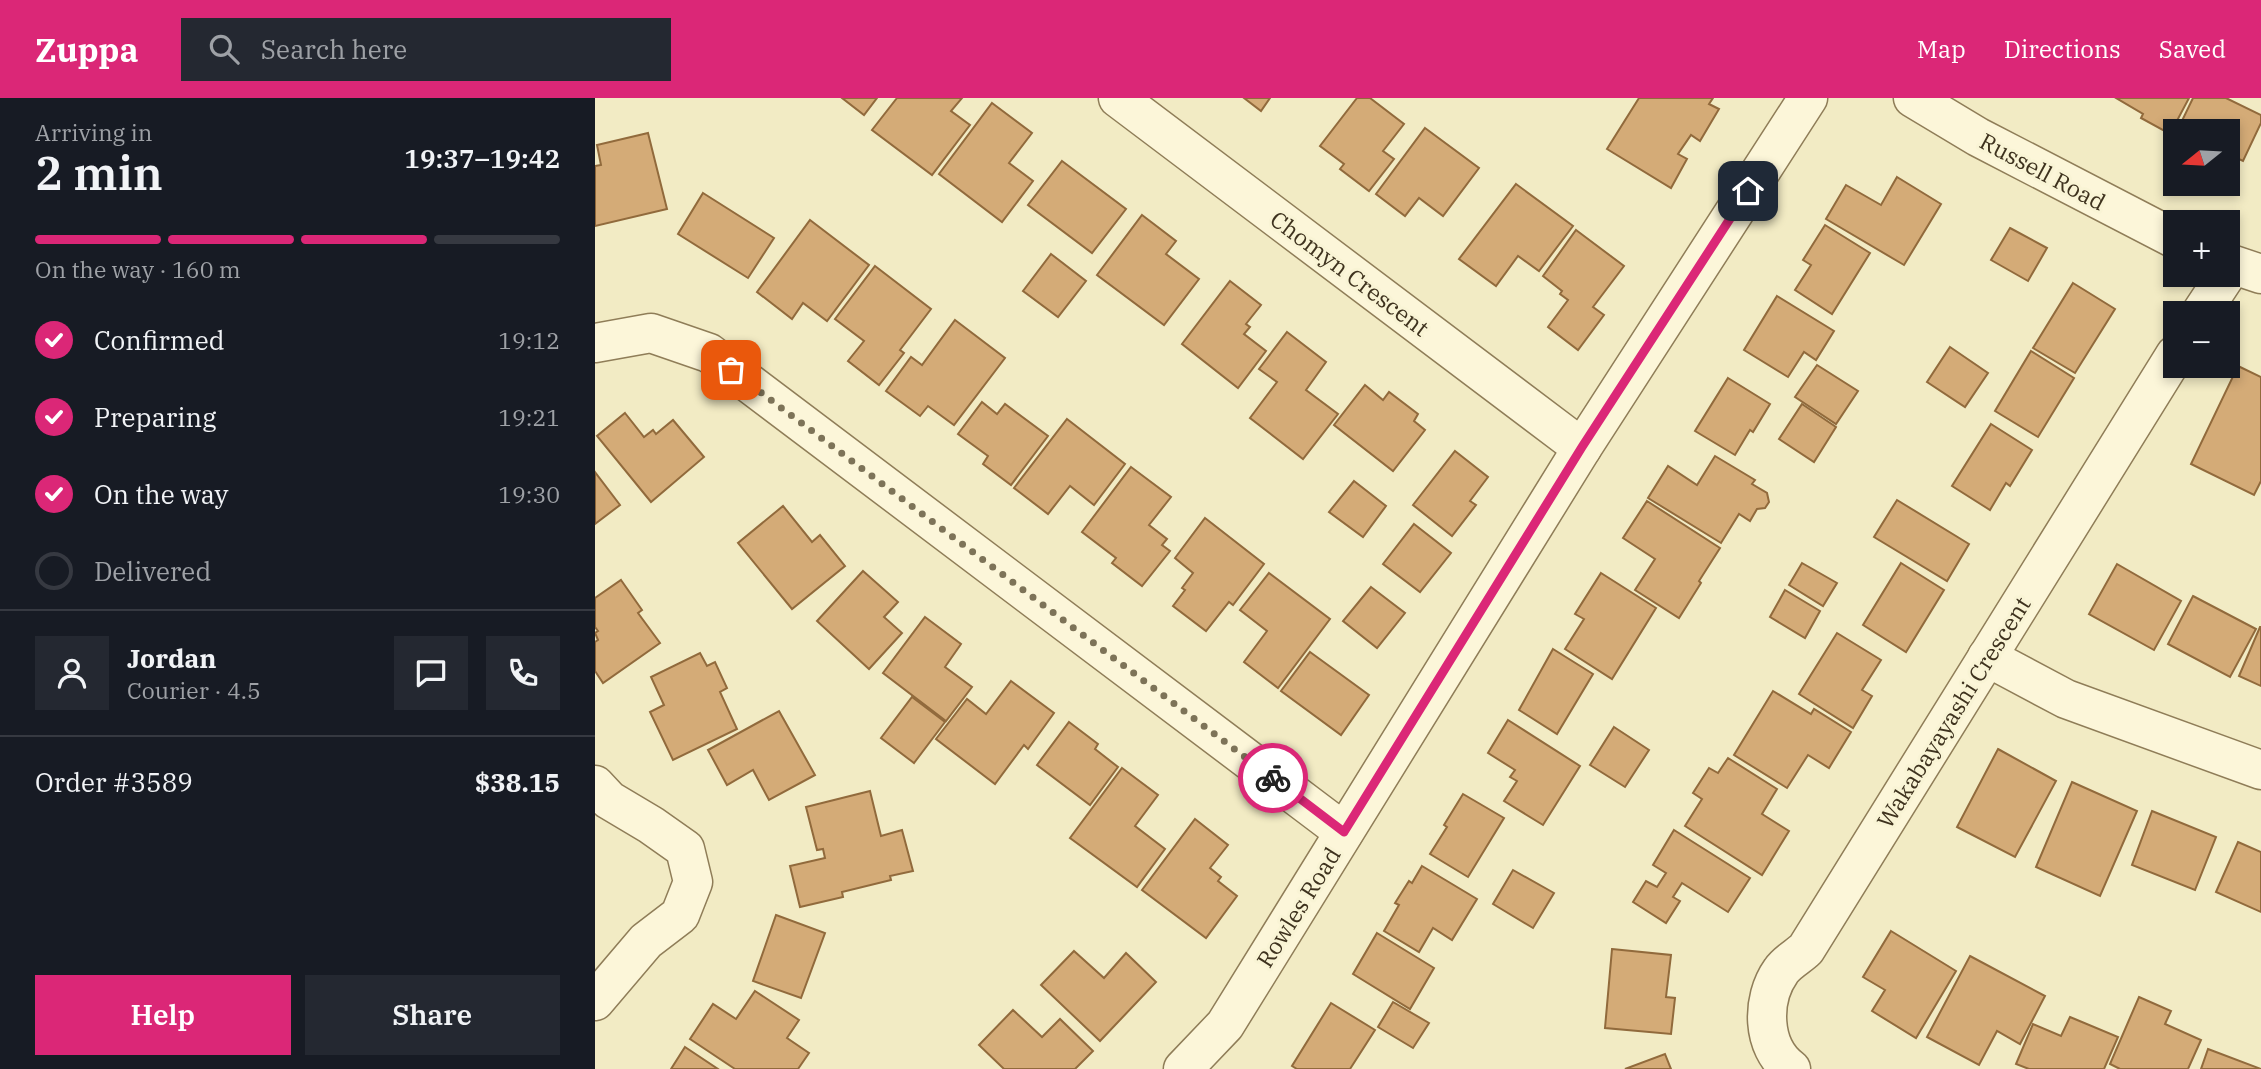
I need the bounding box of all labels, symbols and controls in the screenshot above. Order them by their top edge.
search box [181,18,671,81]
text: Zuppa [35,28,139,71]
icon: search [205,30,243,68]
text: Search here [261,32,407,66]
text: Map [1917,33,1966,65]
text: Directions [2004,33,2121,65]
text: Saved [2159,33,2226,65]
text: Arriving in [35,117,152,147]
north arrow [2163,119,2240,196]
map controls [2163,119,2240,378]
street label: Russell Road [1975,125,2111,217]
text: 19:37–19:42 [404,141,560,175]
text: 2 min [35,143,163,203]
pin [1718,161,1778,221]
icon: home [1729,172,1767,210]
street label: Chomyn Crescent [1265,203,1435,343]
button: + [2163,210,2240,287]
text: On the way · 160 m [35,254,241,284]
button: − [2163,301,2240,378]
icon: check [35,321,73,359]
text: Confirmed [94,323,225,357]
text: 19:12 [498,325,560,355]
pin [701,340,761,400]
icon: bag [712,351,750,389]
icon: check [35,398,73,436]
text: Preparing [94,400,216,434]
text: 19:21 [498,402,560,432]
icon: check [35,475,73,513]
text: On the way [94,477,228,511]
text: 19:30 [498,479,560,509]
text: Delivered [94,554,211,588]
street label: Wakabayayashi Crescent [1869,591,2037,833]
button: person [35,636,109,710]
button: chat [394,636,468,710]
button: phone [486,636,560,710]
text: Jordan [127,641,217,675]
text: Courier · 4.5 [127,675,261,705]
courier [1238,743,1308,813]
icon: bike [1254,759,1292,797]
text: Order #3589 [35,765,193,799]
text: $38.15 [475,765,560,799]
street label: Rowles Road [1249,841,1347,973]
button: Help [35,975,291,1055]
button: Share [305,975,560,1055]

